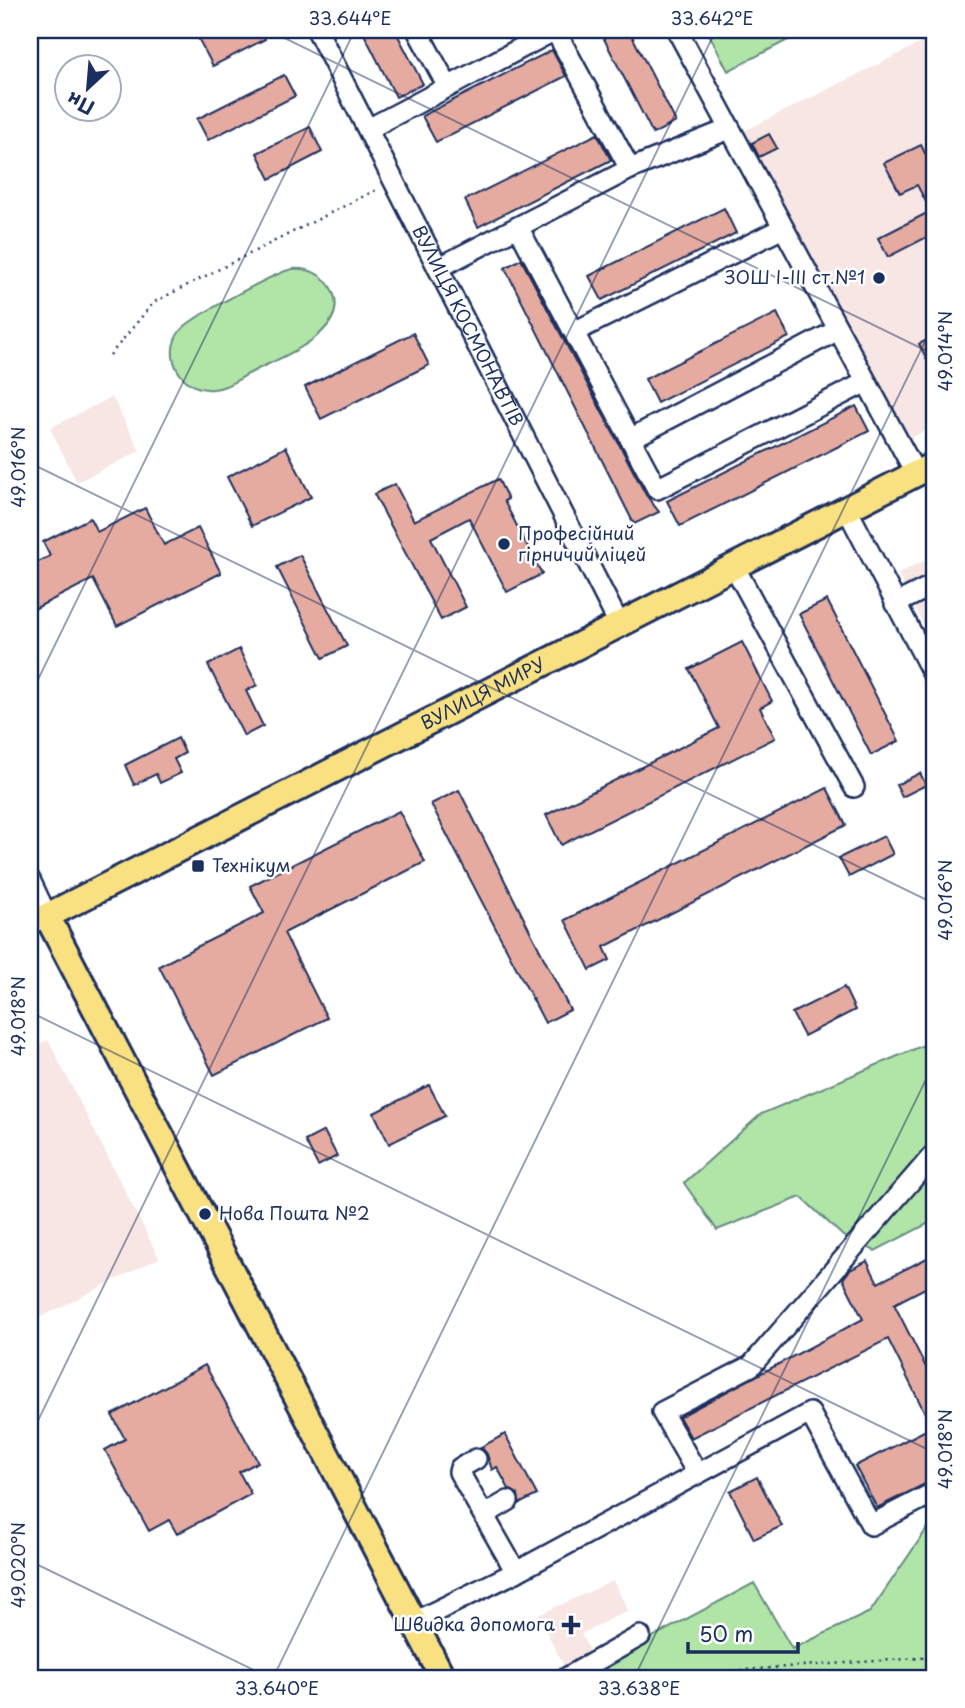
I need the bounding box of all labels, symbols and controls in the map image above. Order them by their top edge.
text: 33.644°E [309,4,391,31]
text: 33.642°E [671,4,753,31]
north arrow [52,52,122,122]
text: Пн [62,86,99,123]
street label: ВУЛИЦЯ КОСМОНАВТІВ [406,220,531,430]
place label: ЗОШ I-III ст.№1 [725,263,865,290]
marker: ЗОШ I-III ст.№1 [871,270,887,286]
text: 49.014°N [931,311,958,391]
text: 49.016°N [4,426,31,508]
place label: Професійний гірничий ліцей [518,519,646,567]
marker: Професійний гірничий ліцей [496,536,512,552]
street label: ВУЛИЦЯ МИРУ [416,650,549,736]
place label: Технікум [212,851,291,878]
marker: Технікум [190,858,206,874]
text: 49.016°N [931,859,958,941]
text: 49.018°N [4,976,31,1056]
place label: Нова Пошта №2 [219,1199,370,1226]
marker: Нова Пошта №2 [197,1206,213,1222]
text: 49.018°N [931,1409,958,1489]
text: 49.020°N [4,1522,31,1608]
place label: Швидка допомога [394,1610,556,1637]
scale bar [688,1610,799,1654]
marker: Швидка допомога [561,1615,581,1635]
text: 50 m [699,1617,753,1649]
text: 33.640°E [235,1674,319,1701]
text: 33.638°E [598,1674,680,1701]

